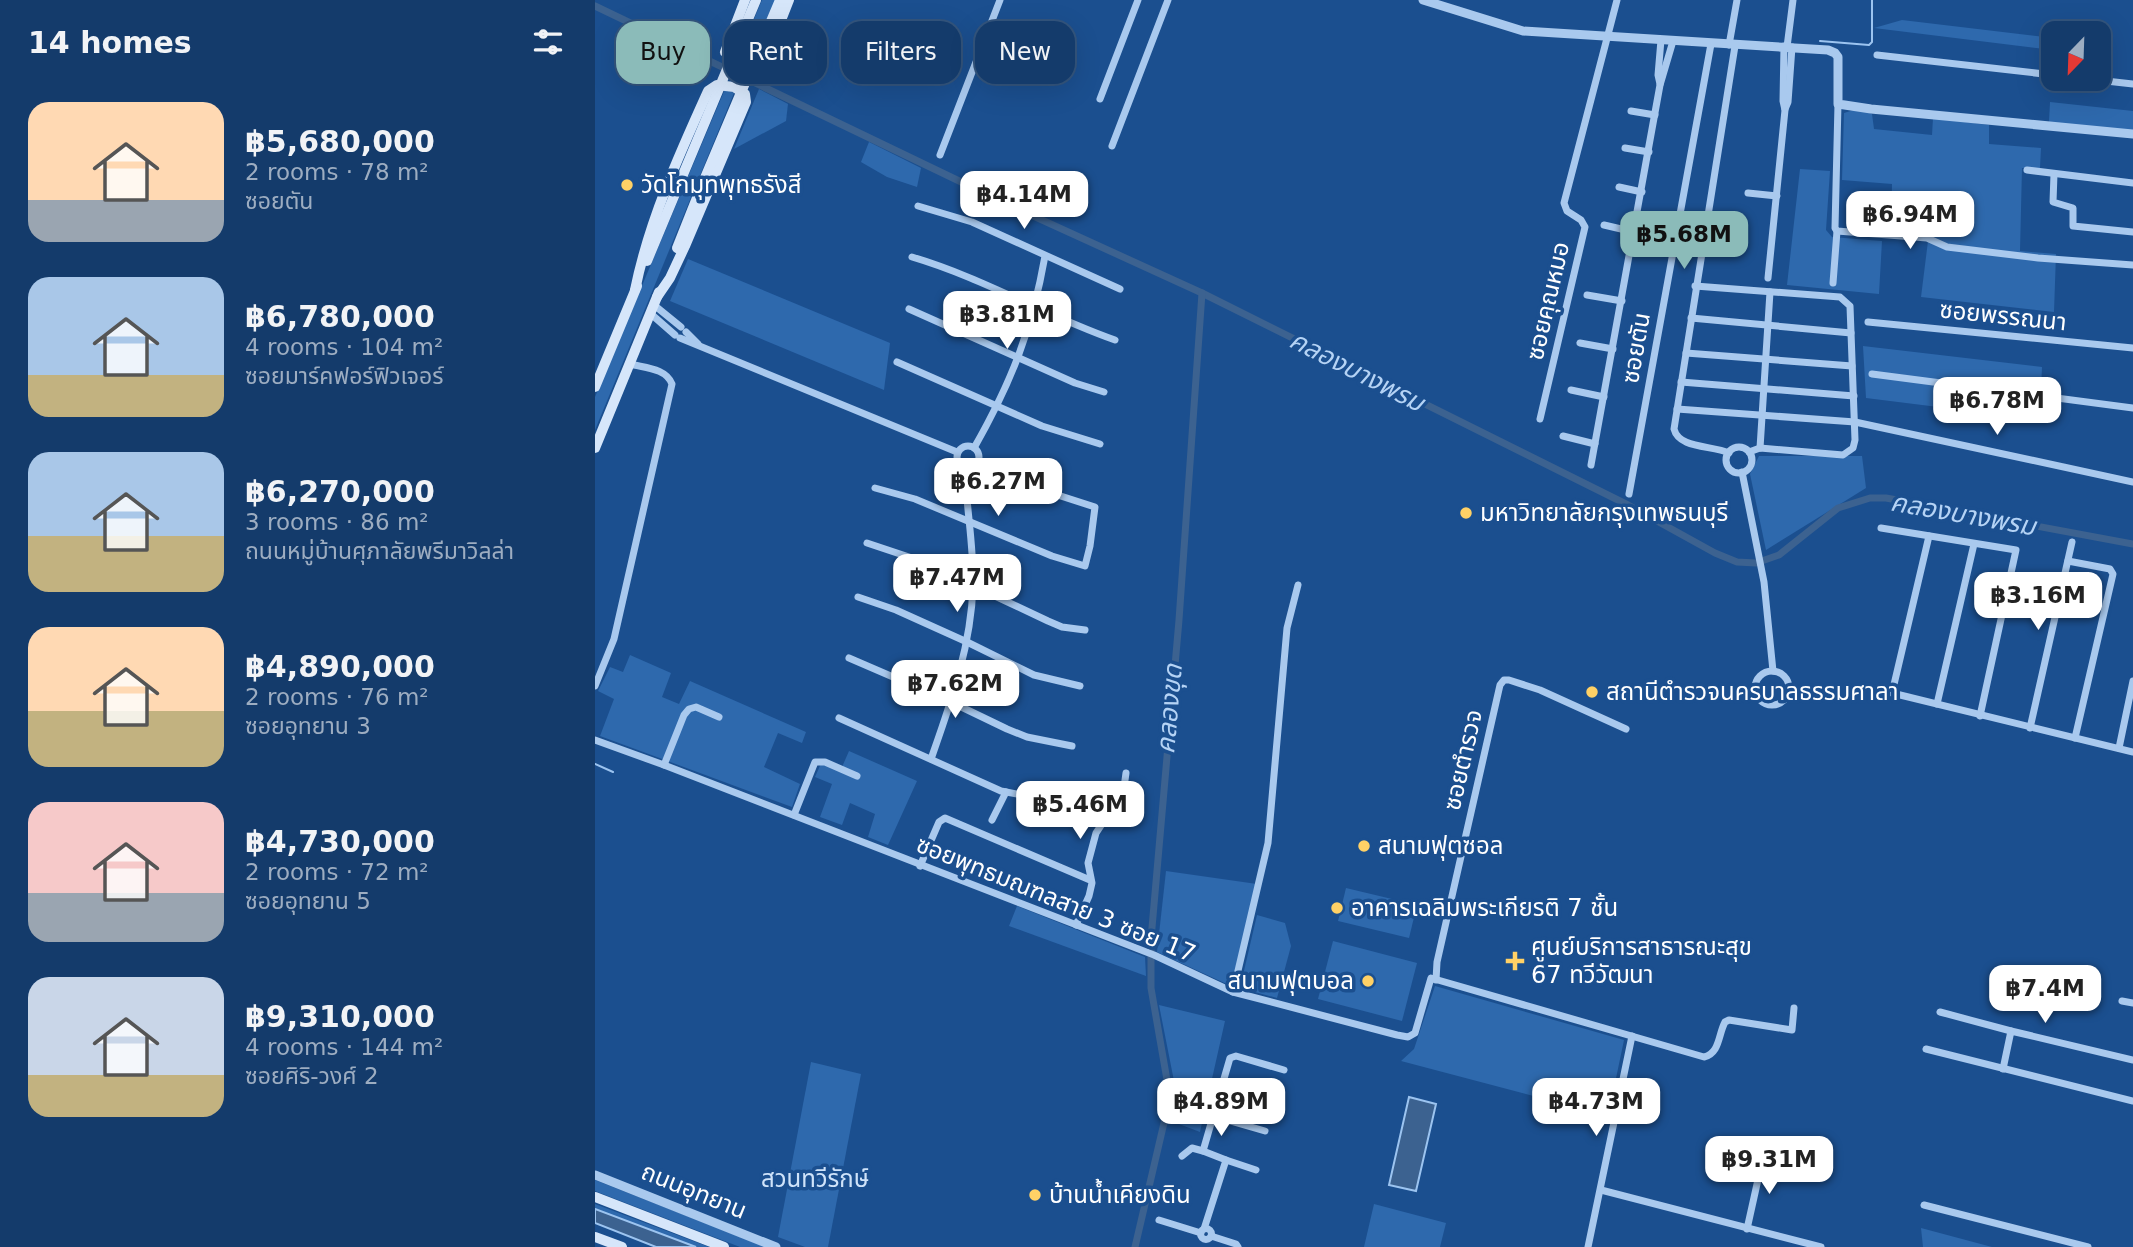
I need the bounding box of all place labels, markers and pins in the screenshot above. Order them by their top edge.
place label: วัดโกมุทพุทธรังสี [641,171,801,200]
pin: ฿4.14M [967,172,1081,231]
marker: วัดโกมุทพุทธรังสี [619,177,635,193]
pin: ฿6.94M [1853,191,1967,251]
pin: ฿5.68M [1627,212,1741,271]
pin: ฿3.81M [950,292,1064,351]
pin: ฿6.78M [1940,378,2054,437]
pin: ฿6.27M [941,458,1055,518]
place label: มหาวิทยาลัยกรุงเทพธนบุรี [1480,499,1728,528]
marker: มหาวิทยาลัยกรุงเทพธนบุรี [1458,505,1474,521]
pin: ฿7.47M [900,554,1014,614]
pin: ฿3.16M [1981,572,2095,632]
pin: ฿7.62M [898,660,1012,720]
place label: สถานีตำรวจนครบาลธรรมศาลา [1606,678,1899,706]
marker: สถานีตำรวจนครบาลธรรมศาลา [1584,684,1600,700]
pin: ฿5.46M [1023,782,1137,841]
place label: สนามฟุตซอล [1378,832,1503,861]
marker: สนามฟุตซอล [1356,838,1372,854]
place label: อาคารเฉลิมพระเกียรติ 7 ชั้น [1351,892,1618,922]
marker: อาคารเฉลิมพระเกียรติ 7 ชั้น [1329,900,1345,916]
place label: ศูนย์บริการสาธารณะสุข 67 ทวีวัฒนา [1531,933,1752,989]
marker: ศูนย์บริการสาธารณะสุข 67 ทวีวัฒนา [1505,951,1525,971]
pin: ฿7.4M [1996,965,2094,1025]
place label: สนามฟุตบอล [1227,967,1354,996]
marker: สนามฟุตบอล [1360,973,1376,989]
pin: ฿4.89M [1164,1078,1278,1138]
pin: ฿4.73M [1539,1078,1653,1138]
pin: ฿9.31M [1712,1136,1826,1196]
place label: บ้านน้ำเคียงดิน [1049,1178,1191,1209]
marker: บ้านน้ำเคียงดิน [1027,1187,1043,1203]

